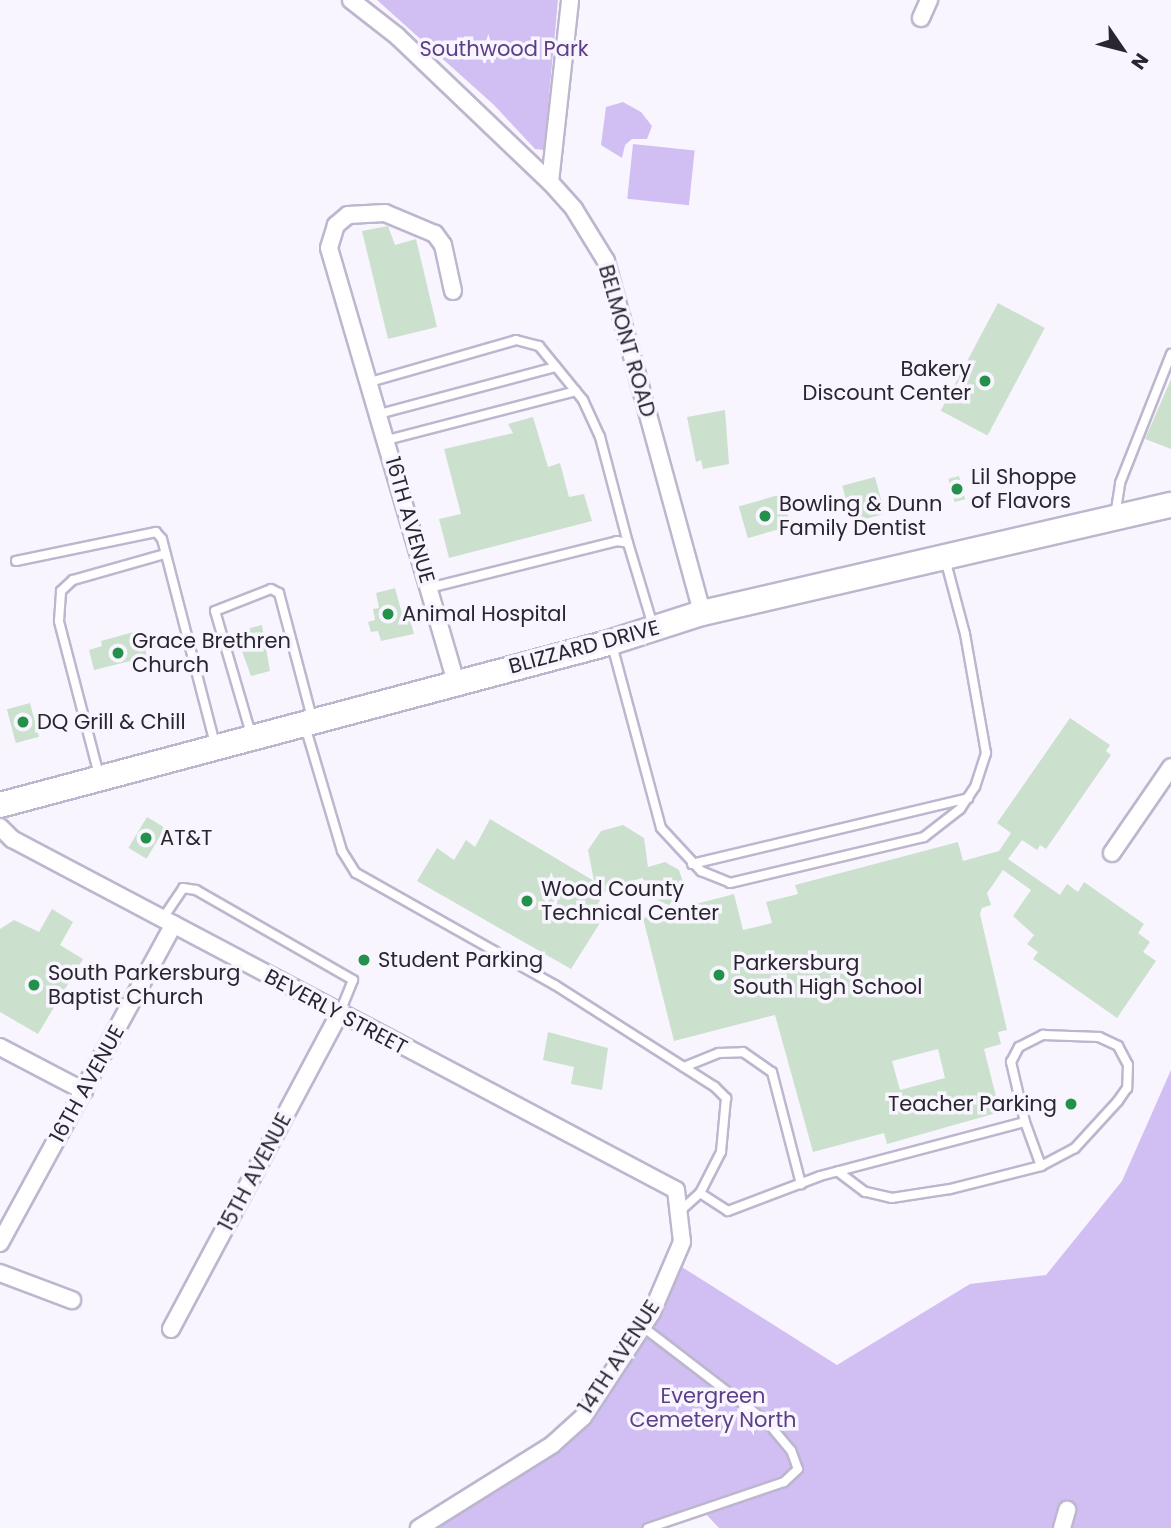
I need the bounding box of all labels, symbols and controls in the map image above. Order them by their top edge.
north arrow [1087,14,1157,84]
park label: Southwood Park [419,36,589,62]
text: N [1124,48,1155,75]
street label: BELMONT ROAD [593,262,661,420]
place label: Bakery Discount Center [803,356,971,406]
marker: Bakery Discount Center [977,373,993,389]
street label: 16TH AVENUE [380,454,440,586]
place label: Lil Shoppe of Flavors [971,464,1077,514]
marker: Lil Shoppe of Flavors [949,481,965,497]
place label: Bowling & Dunn Family Dentist [779,491,942,541]
marker: Bowling & Dunn Family Dentist [757,508,773,524]
place label: Animal Hospital [402,601,567,627]
marker: Animal Hospital [380,606,396,622]
street label: BLIZZARD DRIVE [506,615,662,679]
place label: Grace Brethren Church [132,628,291,678]
marker: Grace Brethren Church [110,645,126,661]
place label: DQ Grill & Chill [37,709,186,735]
marker: DQ Grill & Chill [15,714,31,730]
place label: AT&T [160,825,212,851]
marker: AT&T [138,830,154,846]
place label: Wood County Technical Center [541,876,719,926]
marker: Wood County Technical Center [519,893,535,909]
place label: Student Parking [378,947,543,973]
place label: Parkersburg South High School [733,950,922,1000]
marker: Student Parking [356,952,372,968]
place label: South Parkersburg Baptist Church [48,960,240,1010]
street label: BEVERLY STREET [260,964,412,1060]
marker: Parkersburg South High School [711,967,727,983]
marker: South Parkersburg Baptist Church [26,977,42,993]
street label: 16TH AVENUE [44,1021,130,1147]
place label: Teacher Parking [888,1091,1057,1117]
marker: Teacher Parking [1063,1096,1079,1112]
street label: 15TH AVENUE [213,1109,297,1235]
street label: 14TH AVENUE [573,1296,665,1418]
park label: Evergreen Cemetery North [630,1383,796,1433]

